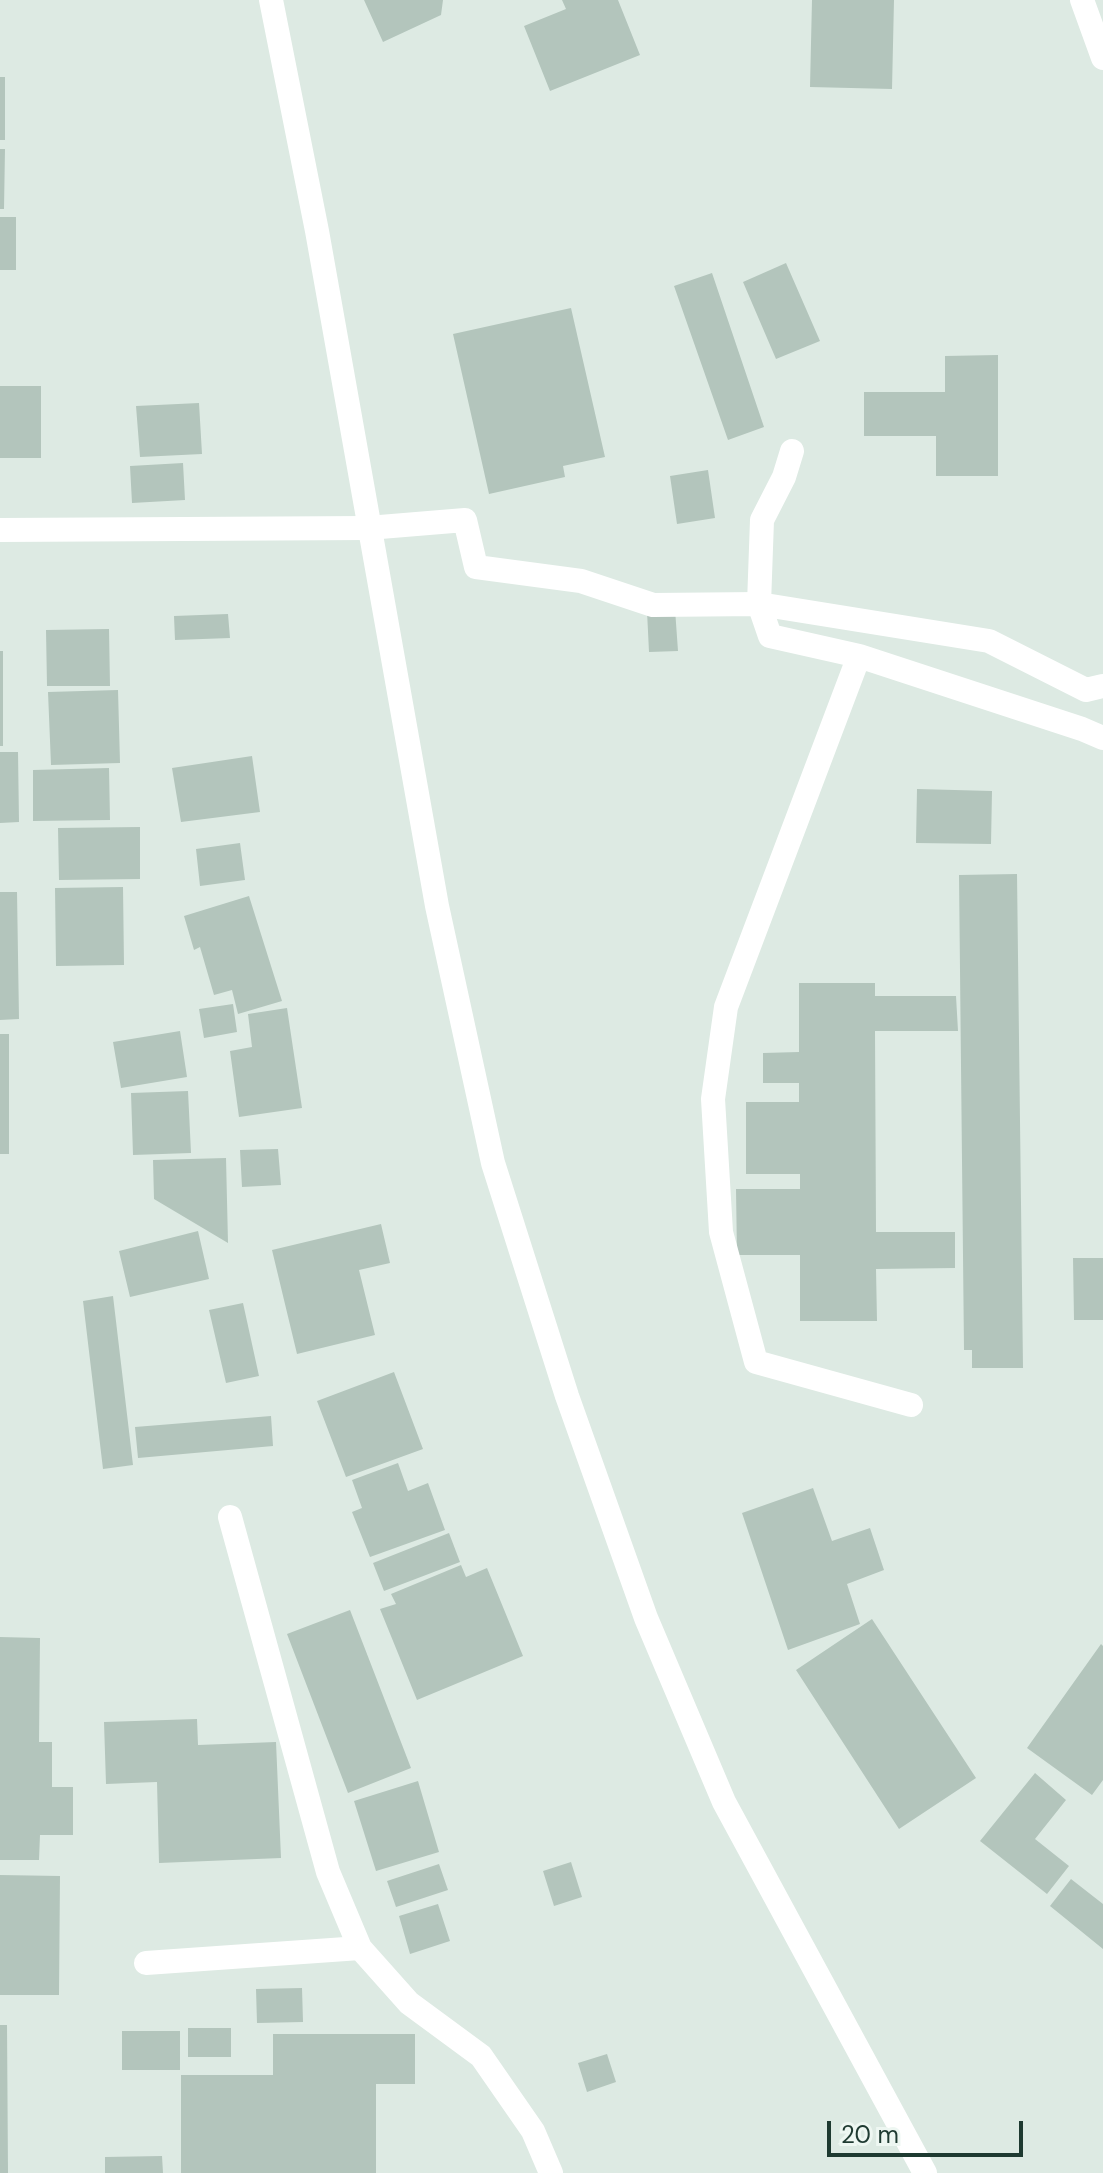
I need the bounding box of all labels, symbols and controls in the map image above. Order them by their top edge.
scale bar [831,2105,1027,2155]
text: 20 m [841,2119,899,2150]

